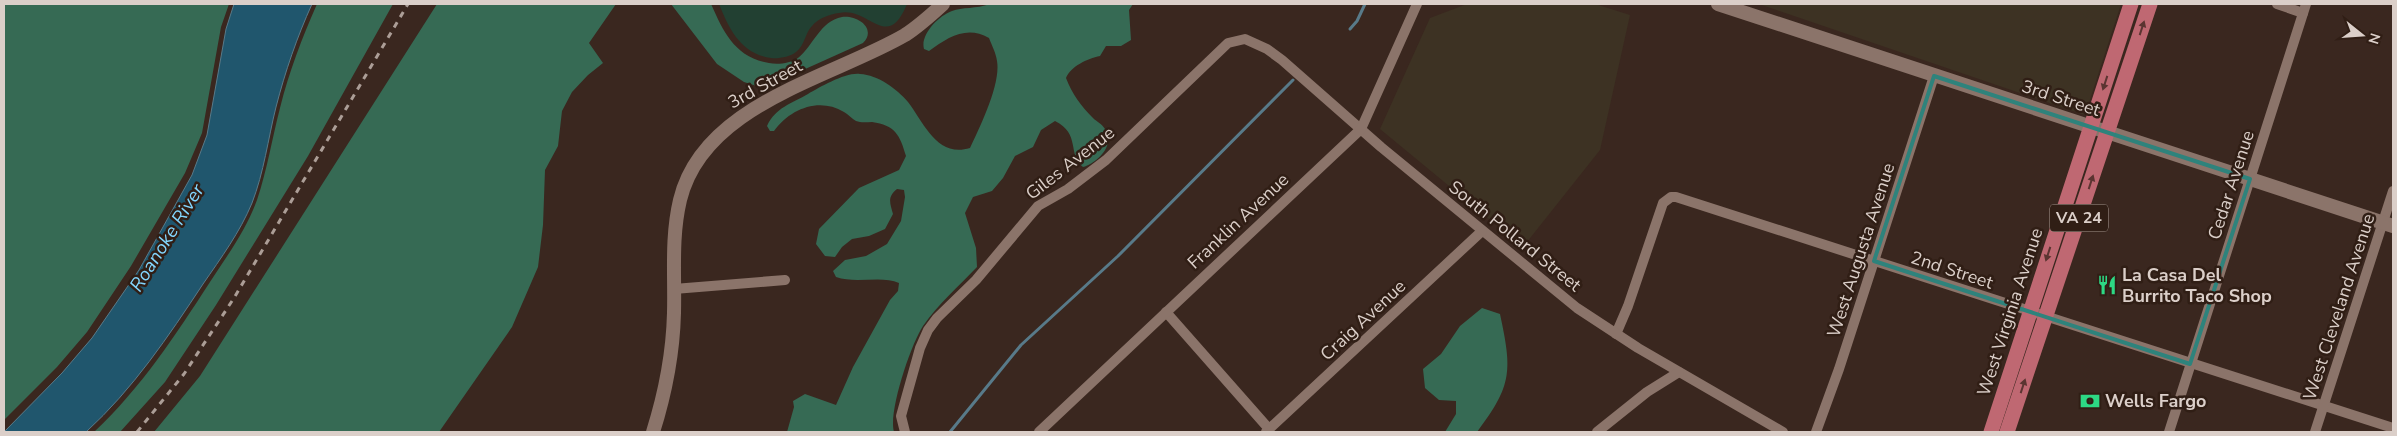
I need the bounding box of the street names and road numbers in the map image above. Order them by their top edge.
street label: 3rd Street [724,53,807,114]
street label: 3rd Street [2019,74,2104,122]
street label: Giles Avenue [1021,121,1119,205]
street label: Cedar Avenue [2202,127,2260,243]
street label: West Augusta Avenue [1821,160,1901,340]
street label: Franklin Avenue [1182,168,1294,274]
street label: South Pollard Street [1444,175,1587,297]
road number: VA 24 [2050,204,2108,232]
street label: West Cleveland Avenue [2297,211,2381,403]
street label: West Virginia Avenue [1972,225,2048,399]
street label: 2nd Street [1908,245,1997,295]
street label: Craig Avenue [1315,274,1411,366]

